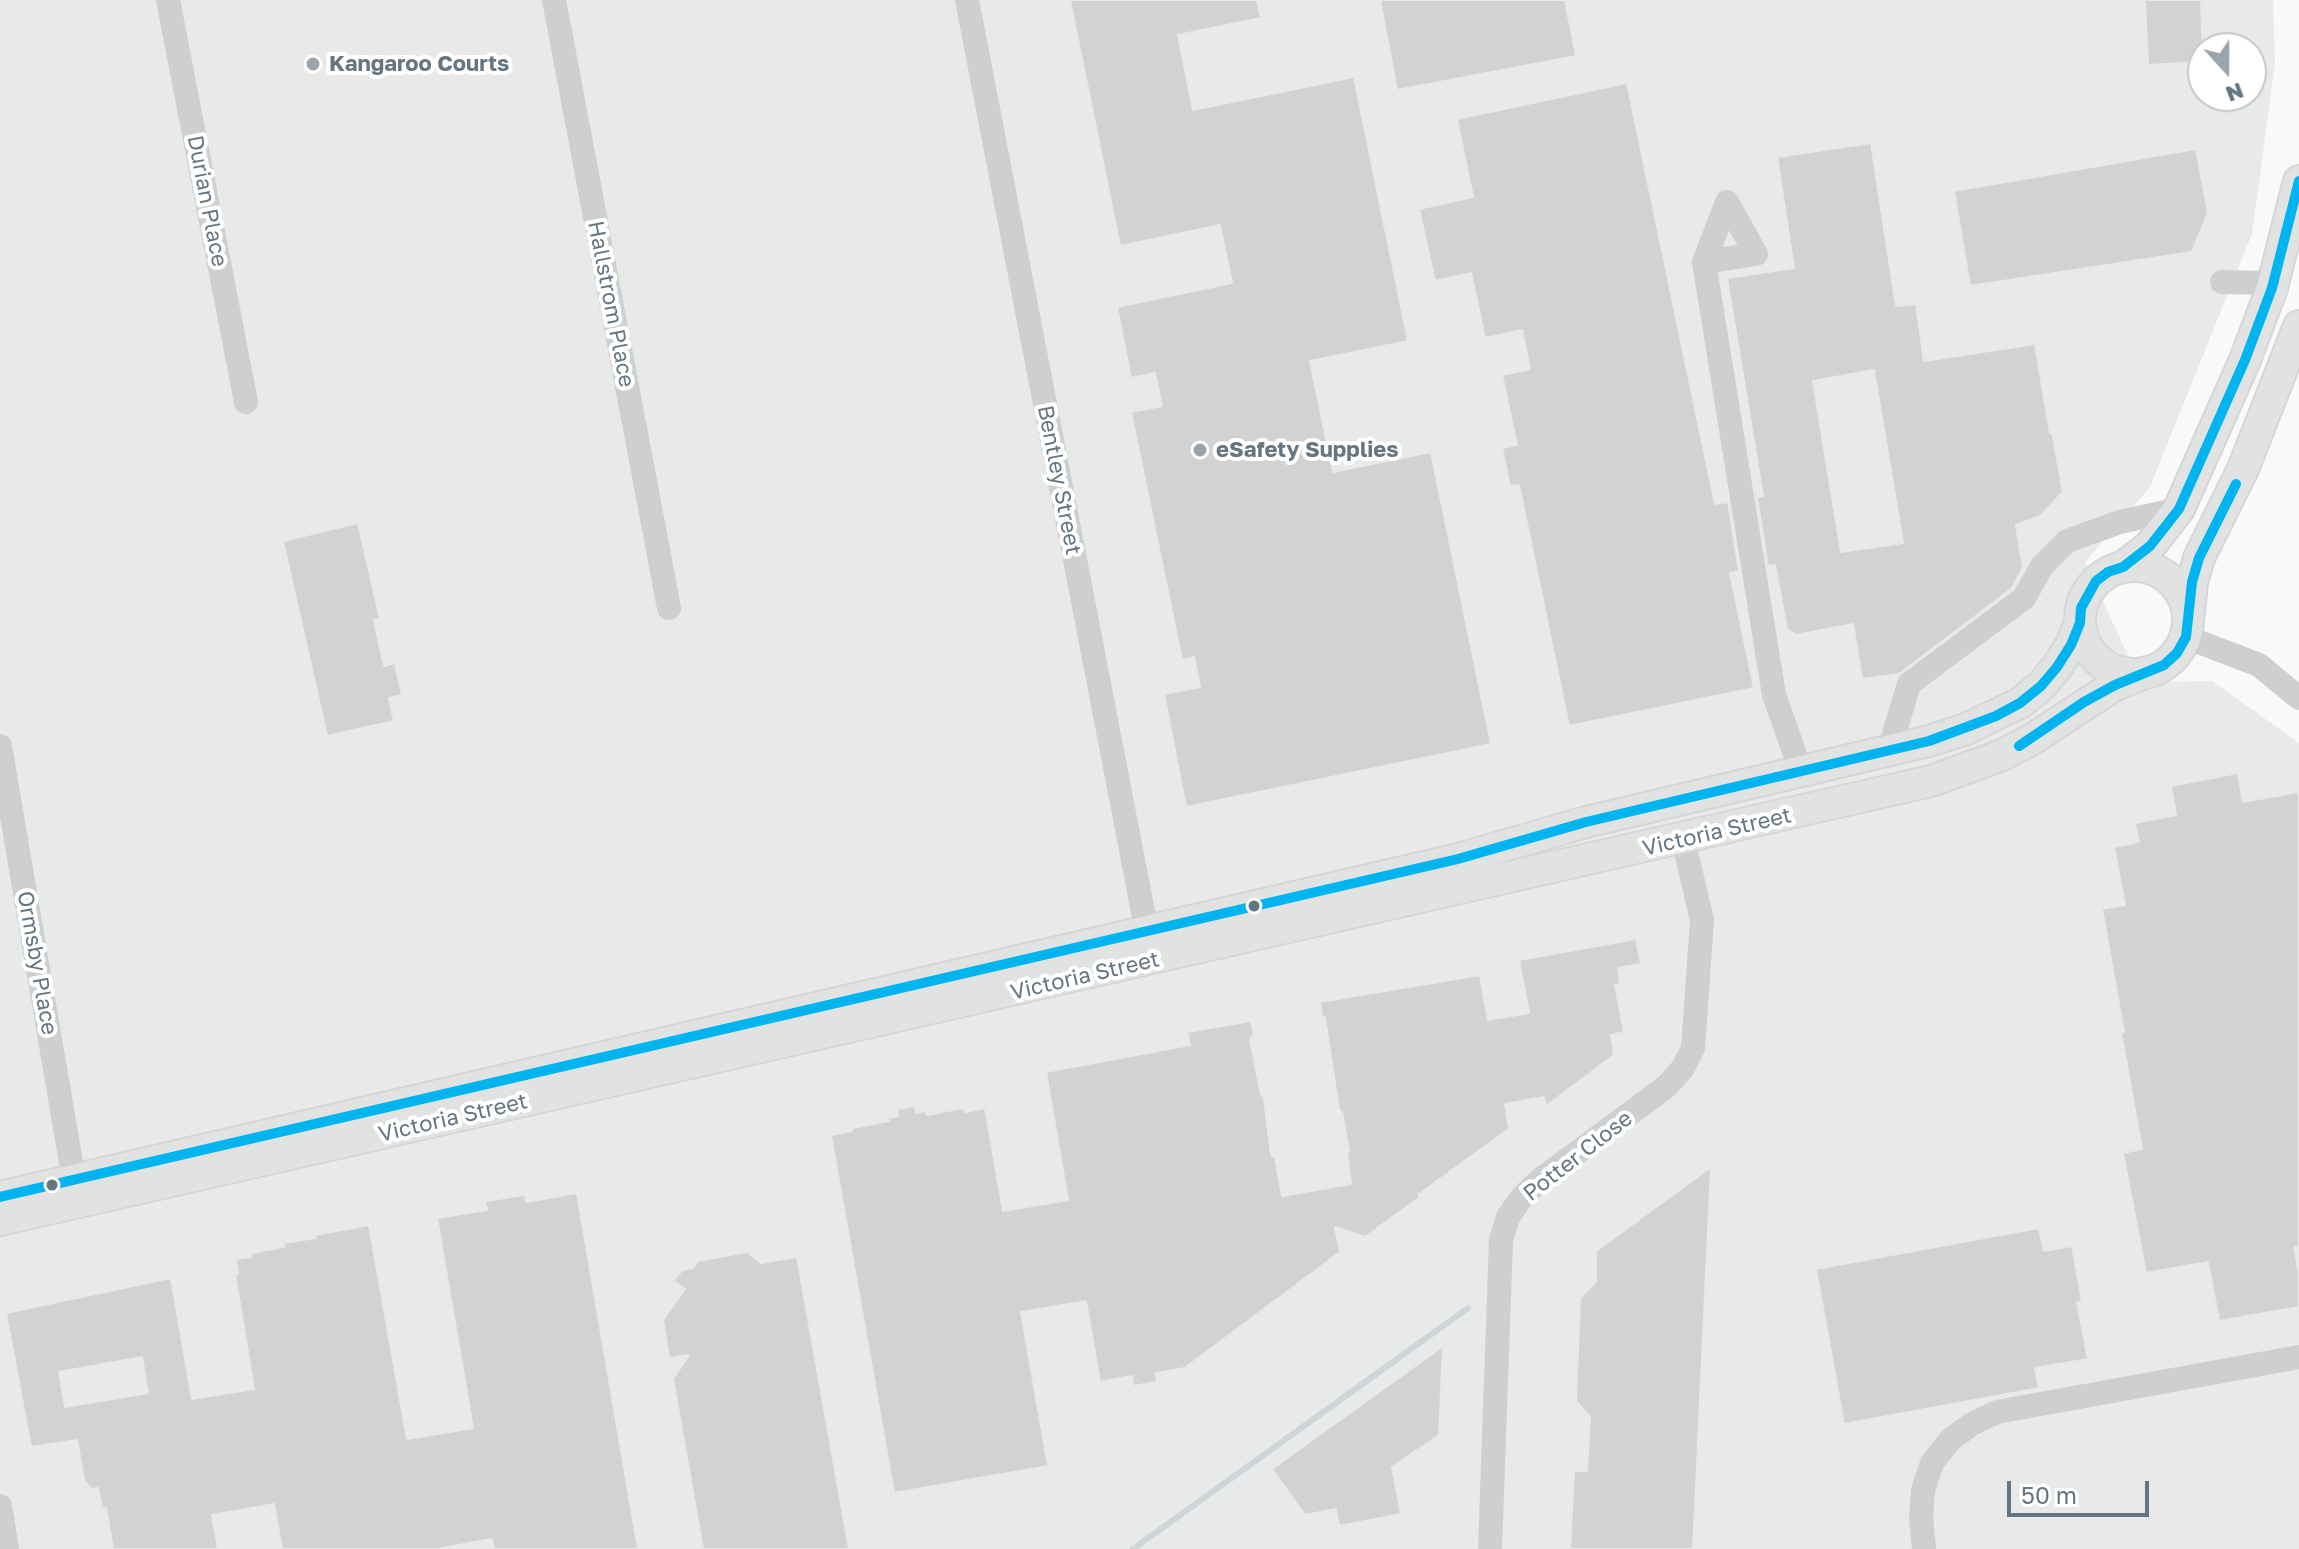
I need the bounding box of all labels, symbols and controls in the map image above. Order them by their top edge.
north arrow [2187,32,2267,112]
place label: Kangaroo Courts [329,51,509,77]
marker: Kangaroo Courts [304,55,322,73]
text: N [2222,77,2248,109]
street label: Durian Place [181,133,233,269]
street label: Hallstrom Place [582,219,640,389]
street label: Bentley Street [1032,403,1086,557]
place label: eSafety Supplies [1216,437,1399,463]
marker: eSafety Supplies [1191,441,1209,459]
street label: Victoria Street [1640,802,1794,862]
street label: Ormsby Place [11,889,63,1037]
unlabelled marker [1246,898,1262,914]
street label: Victoria Street [1008,946,1162,1006]
street label: Victoria Street [376,1088,530,1148]
street label: Potter Close [1518,1105,1638,1207]
unlabelled marker [44,1177,60,1193]
scale bar [2011,1465,2153,1515]
text: 50 m [2021,1480,2077,1509]

